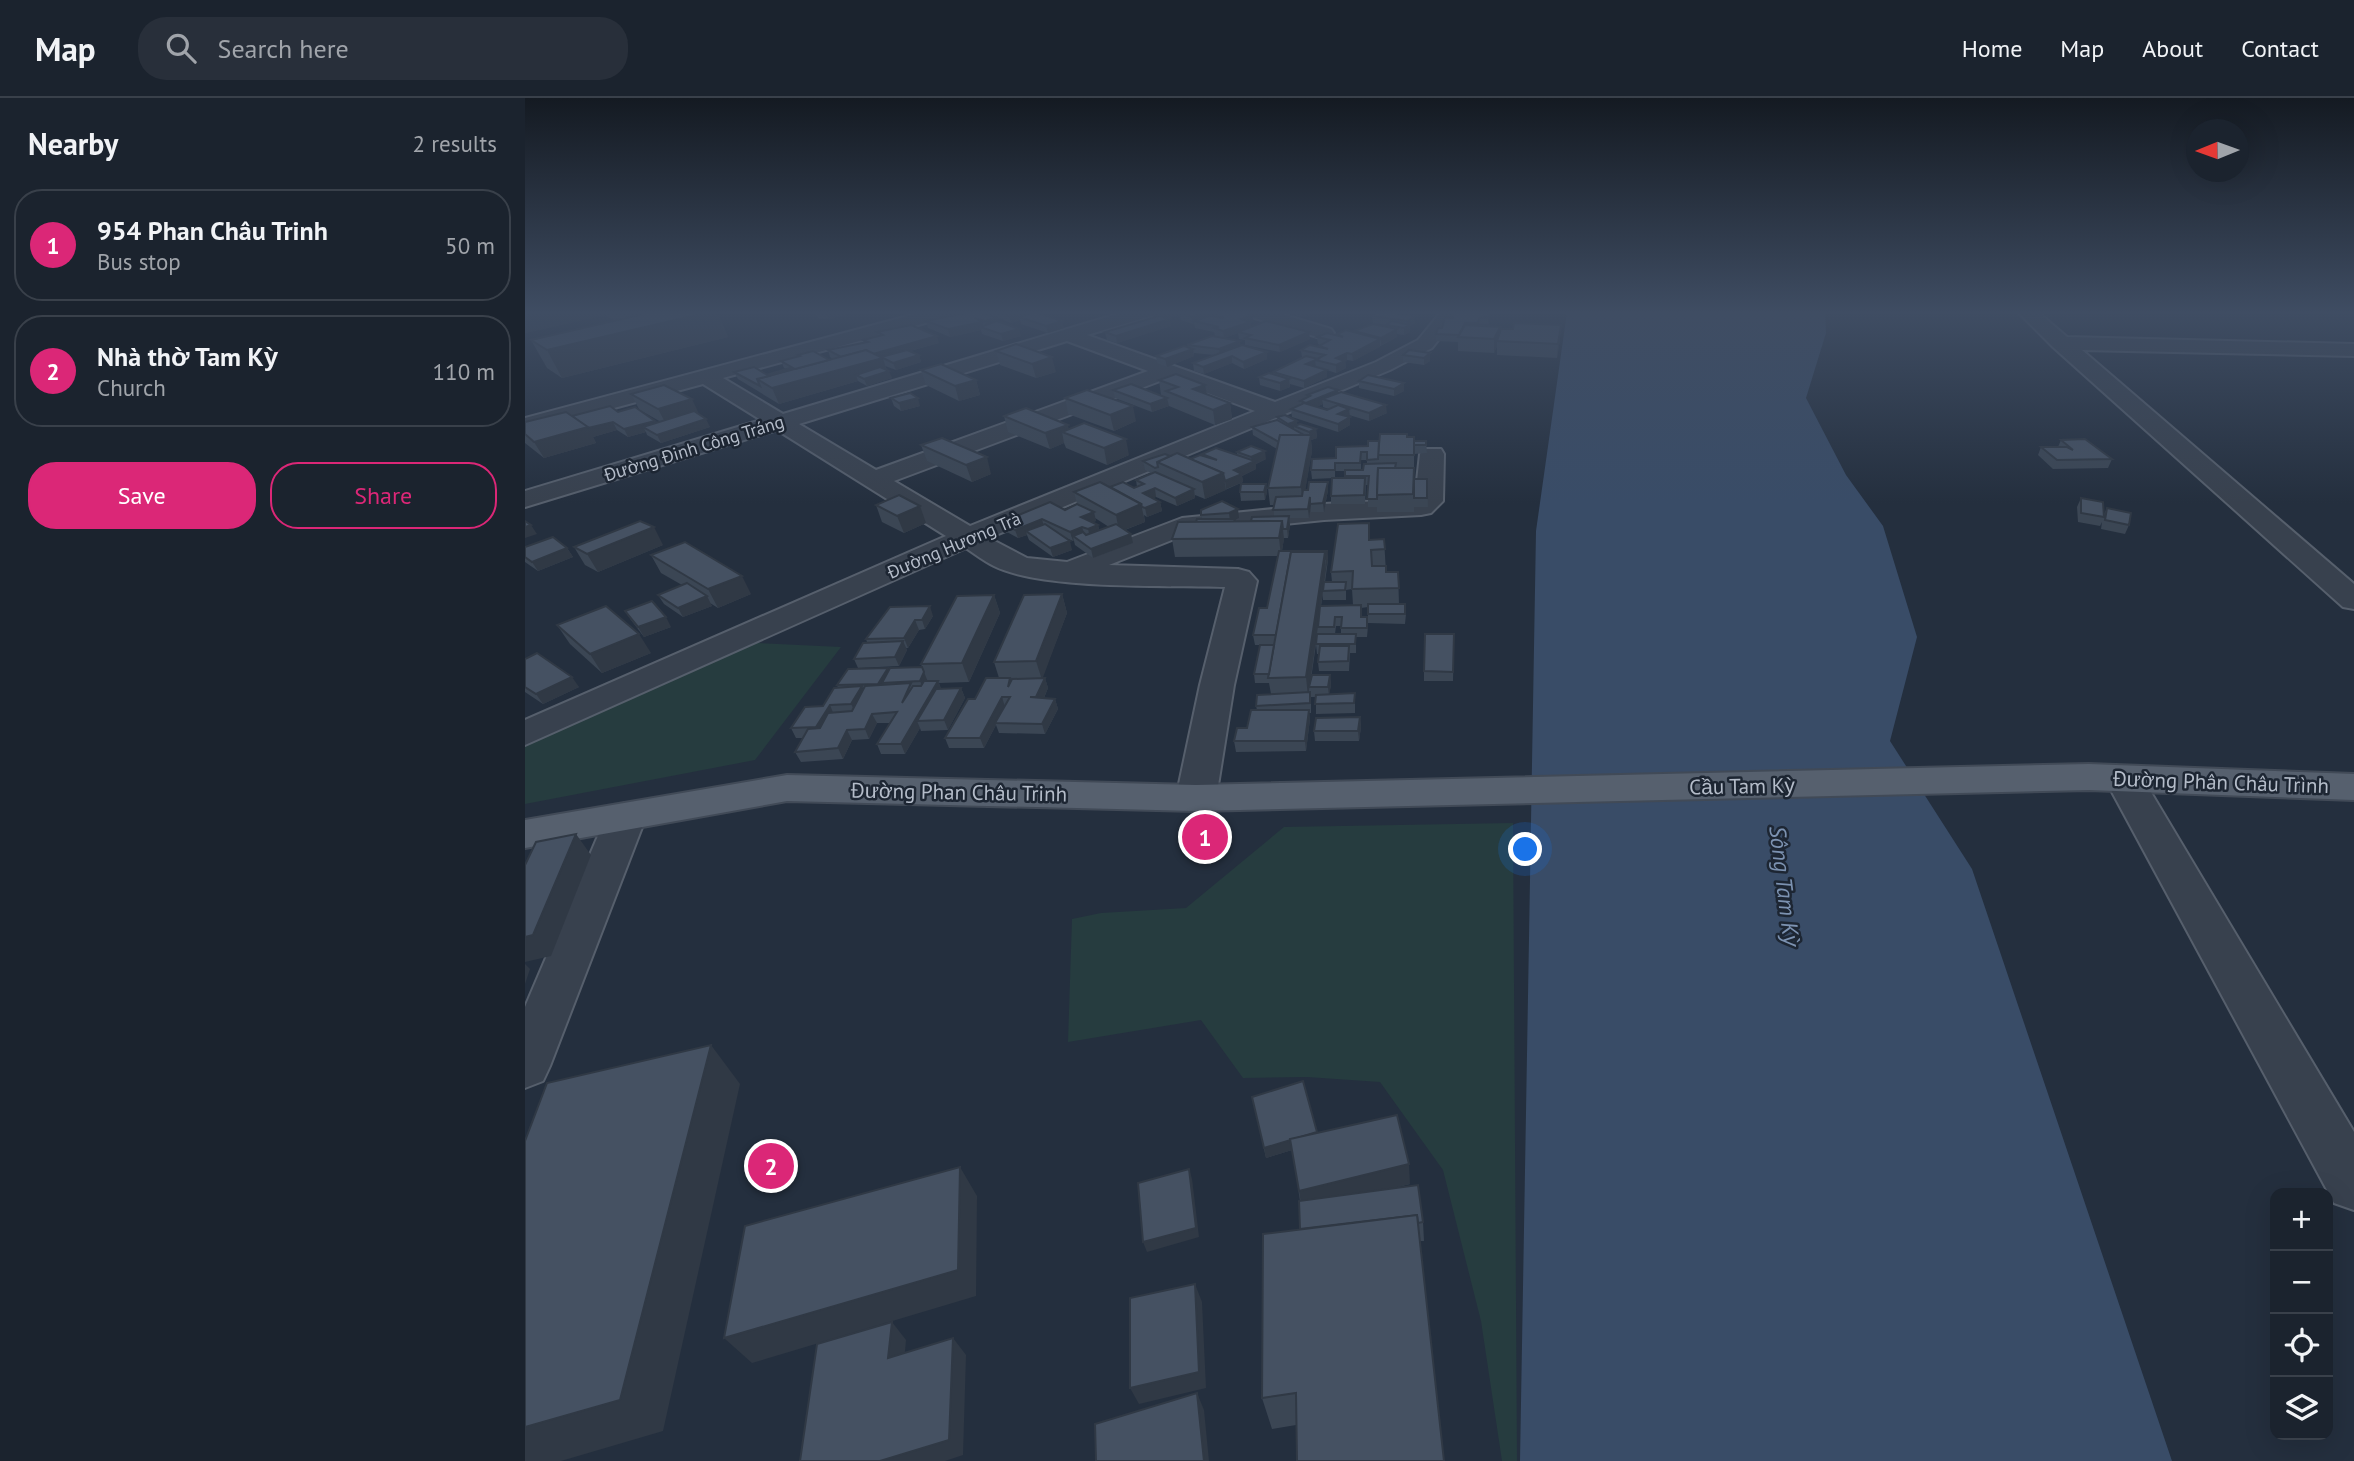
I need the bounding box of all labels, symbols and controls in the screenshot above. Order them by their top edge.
search box [138,17,628,80]
text: Map [35,27,96,70]
icon: search [162,29,200,67]
text: Search here [218,32,349,65]
text: Home [1962,33,2022,64]
text: Map [2060,33,2104,64]
text: About [2142,33,2203,64]
text: Contact [2241,33,2319,64]
north arrow [2186,119,2249,182]
text: Nearby [28,124,118,163]
text: 2 results [413,129,497,158]
text: 954 Phan Châu Trinh [97,214,328,247]
text: 1 [46,231,60,260]
text: 50 m [445,231,495,260]
text: Bus stop [97,247,181,276]
text: Nhà thờ Tam Kỳ [97,340,278,373]
text: 2 [46,357,60,386]
text: 110 m [433,357,495,386]
text: Church [97,373,166,402]
street label: Đường Đinh Công Tráng [600,410,787,487]
button: Save [28,462,256,529]
button: Share [270,462,497,529]
street label: Đường Hương Trà [883,507,1024,584]
street label: Đường Phân Châu Trình [2112,765,2329,799]
street label: Cầu Tam Kỳ [1689,772,1796,800]
street label: Đường Phan Châu Trinh [850,777,1067,807]
pin: 1 [1182,811,1228,863]
water label: Sông Tam Kỳ [1763,824,1807,950]
your location [1508,832,1542,866]
pin: 2 [748,1140,794,1192]
map controls [2270,1188,2333,1440]
button: + [2270,1188,2333,1251]
button: − [2270,1251,2333,1314]
button: locate [2270,1314,2333,1377]
button: layers [2270,1377,2333,1440]

